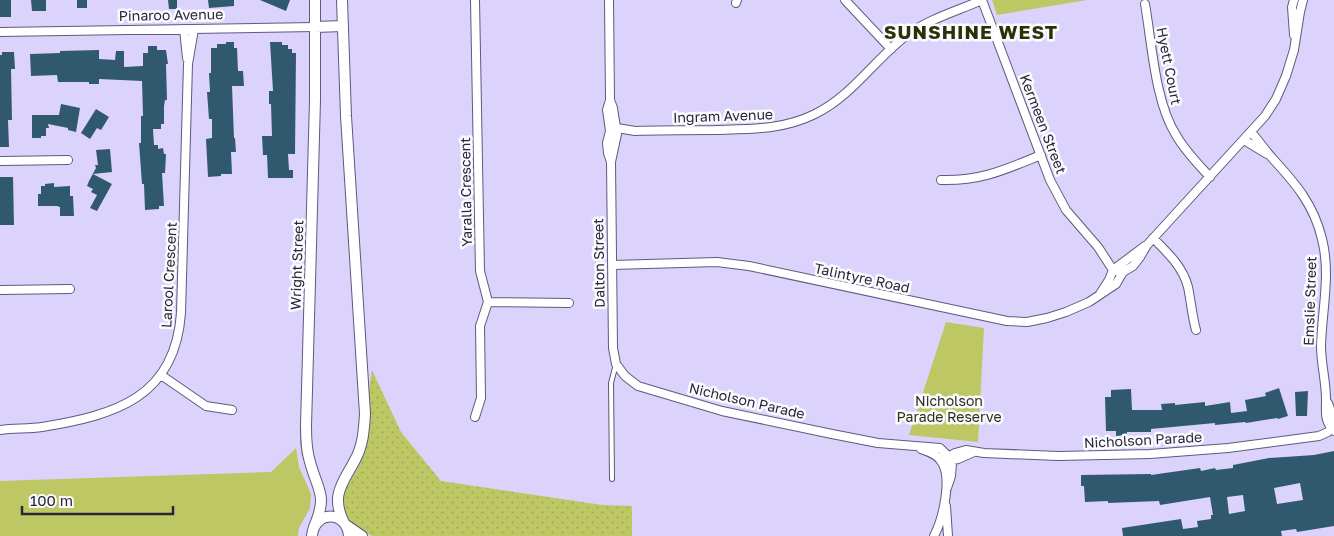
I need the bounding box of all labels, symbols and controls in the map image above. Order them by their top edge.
street label: Pinaroo Avenue [119,5,223,24]
district label: SUNSHINE WEST [884,20,1058,43]
street label: Hyett Court [1154,26,1185,106]
street label: Kermeen Street [1017,72,1070,176]
street label: Ingram Avenue [673,105,773,126]
street label: Yaralla Crescent [456,137,475,247]
street label: Dalton Street [589,218,608,308]
street label: Wright Street [286,220,307,310]
street label: Larool Crescent [157,221,180,329]
street label: Emslie Street [1299,256,1320,346]
street label: Talintyre Road [813,259,911,296]
street label: Nicholson Parade [688,379,807,422]
park label: Nicholson Parade Reserve [897,392,1002,425]
street label: Nicholson Parade [1083,428,1203,451]
scale bar [22,484,174,516]
text: 100 m [30,491,73,509]

